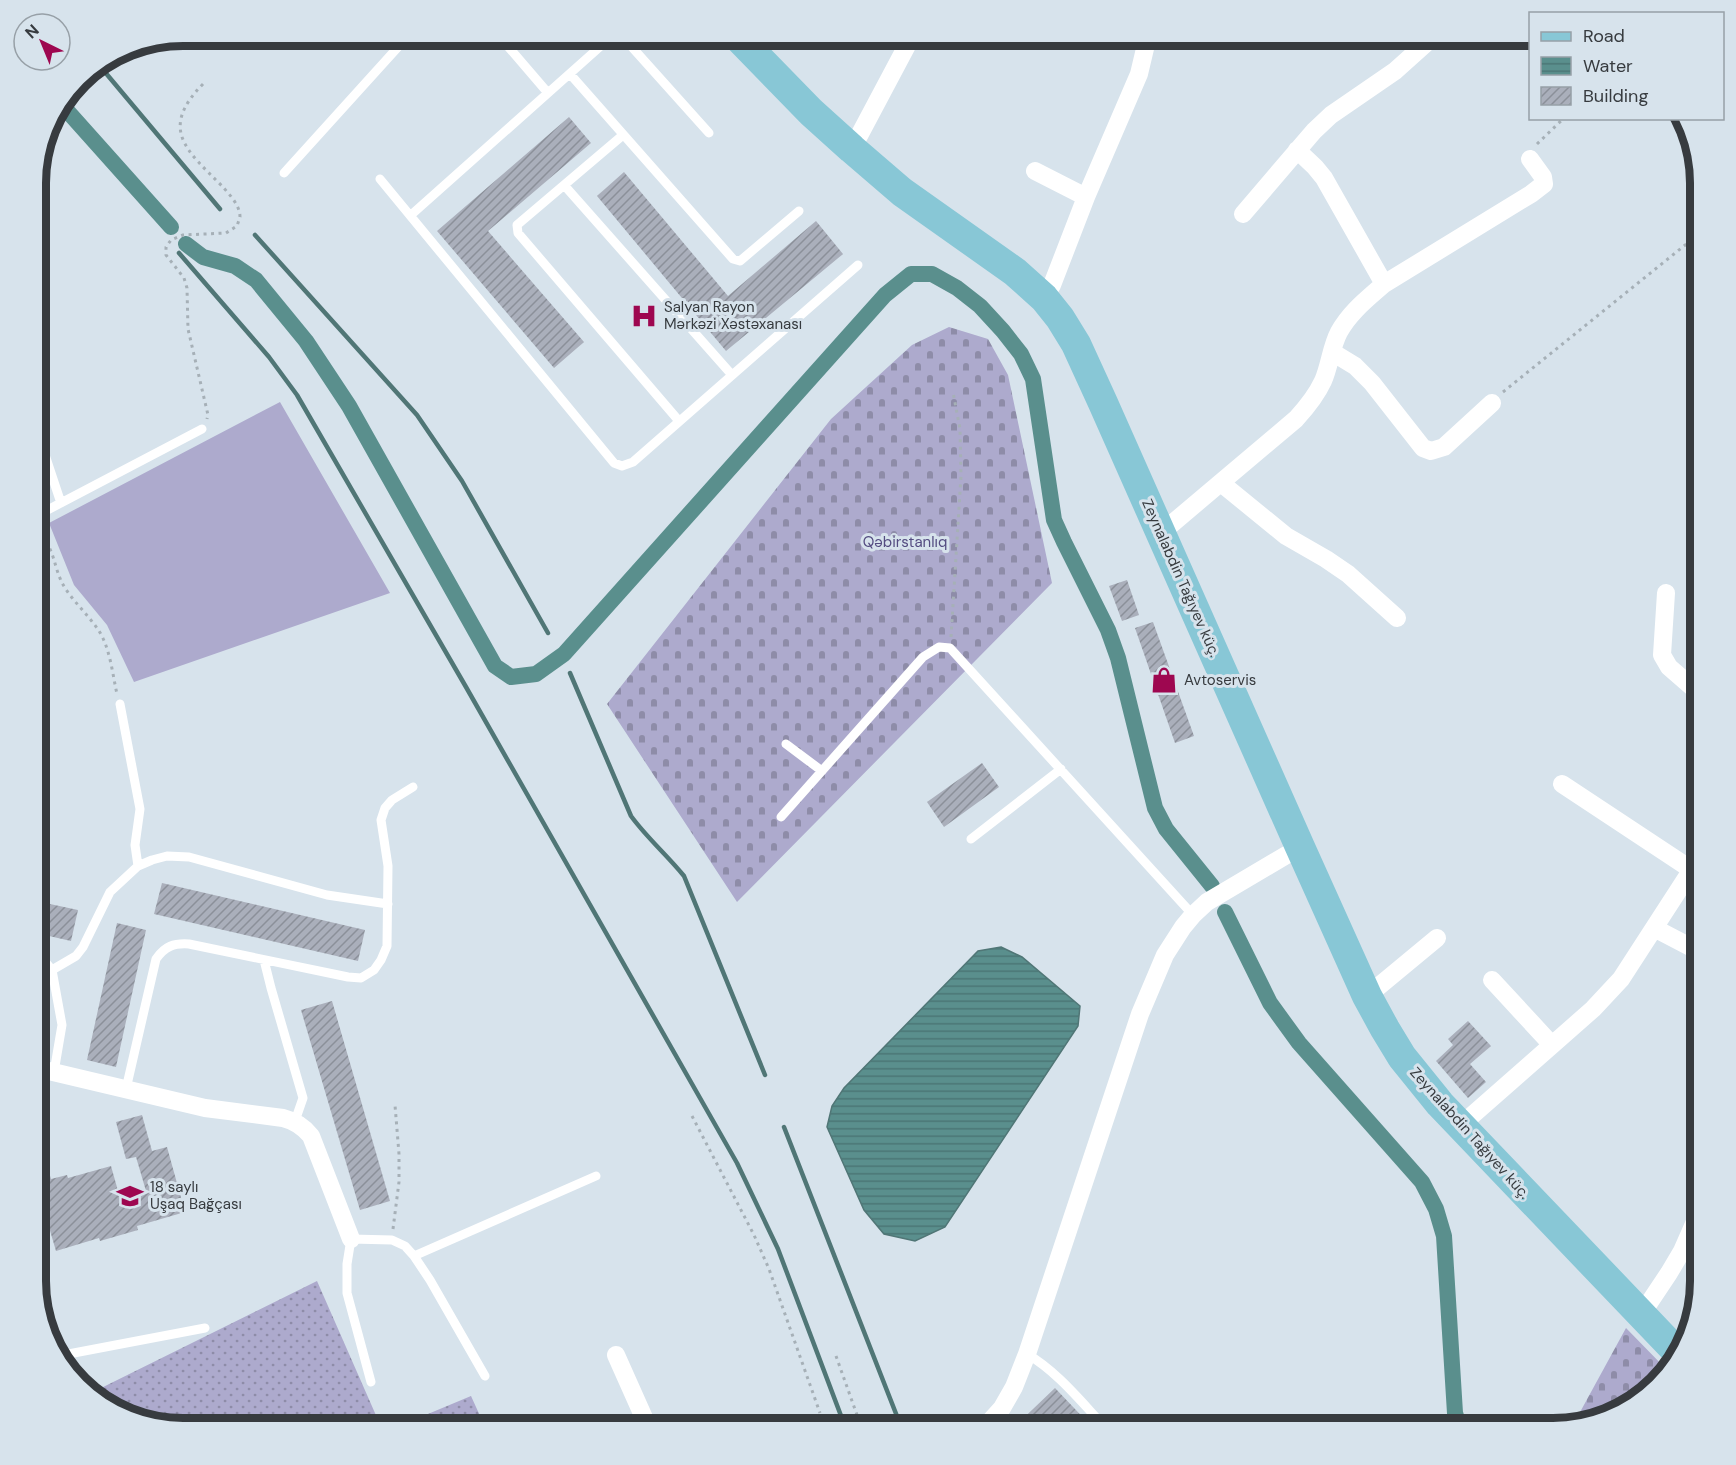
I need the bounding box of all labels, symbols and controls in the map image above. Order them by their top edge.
north arrow [12,12,72,72]
legend [1529,12,1724,120]
text: N [21,20,44,43]
text: Road [1583,24,1625,48]
text: Water [1583,54,1633,78]
text: Building [1583,84,1648,108]
place label: Salyan Rayon Mərkəzi Xəstəxanası [664,297,802,334]
hospital icon: Salyan Rayon Mərkəzi Xəstəxanası [629,301,659,331]
street label: Zeynalabdin Tağıyev küç. [1137,496,1225,660]
park label: Qəbirstanlıq [863,532,947,552]
shop icon: Avtoservis [1149,665,1179,695]
place label: Avtoservis [1184,670,1256,690]
street label: Zeynalabdin Tağıyev küç. [1405,1063,1535,1203]
place label: 18 saylı Uşaq Bağçası [150,1177,242,1214]
school or university icon: 18 saylı Uşaq Bağçası [115,1181,145,1211]

